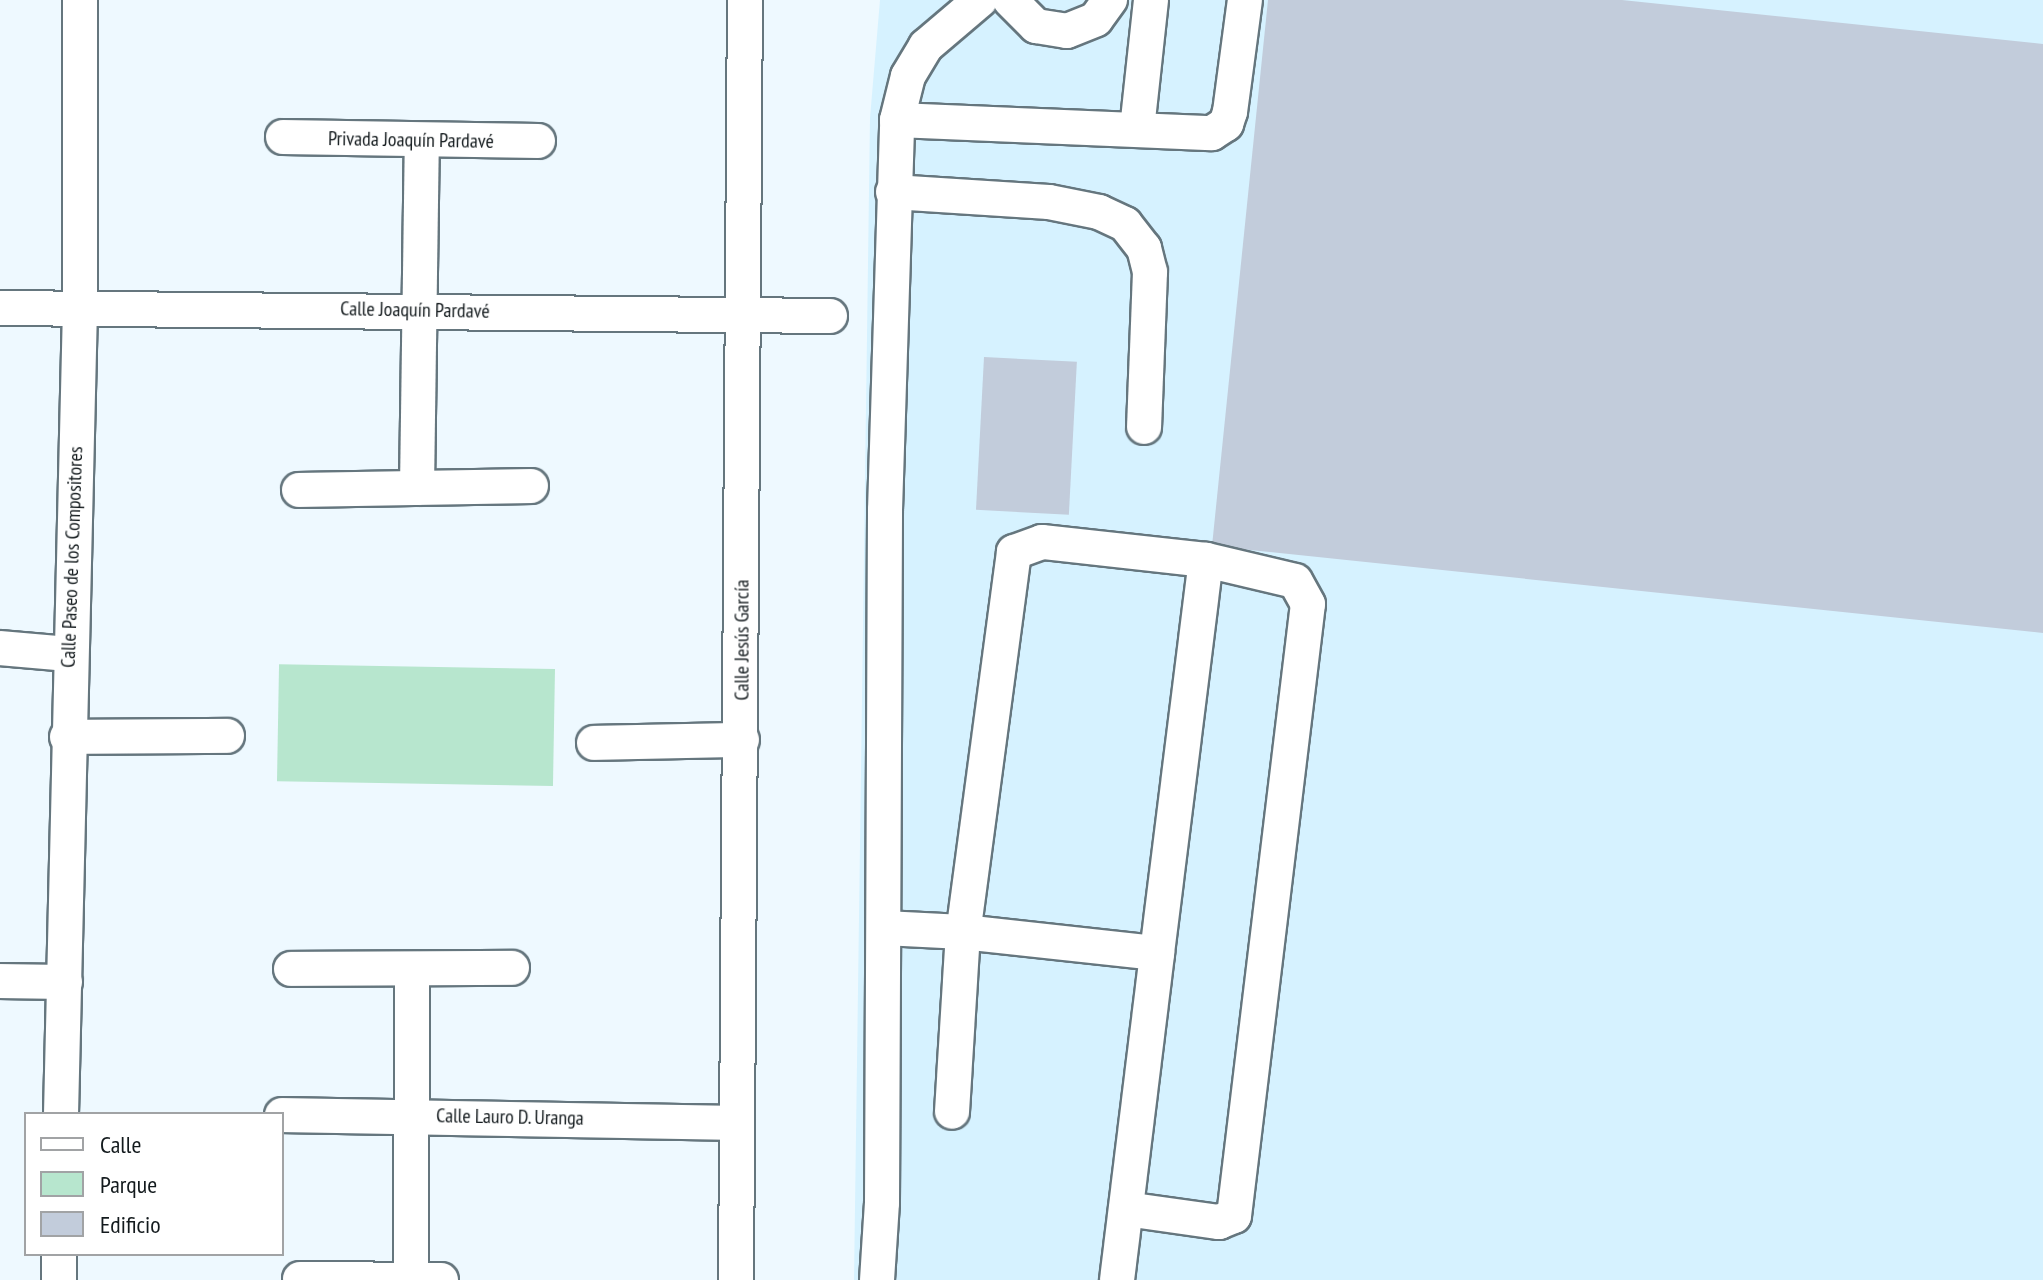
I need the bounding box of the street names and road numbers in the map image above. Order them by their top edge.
street label: Privada Joaquín Pardavé [328,127,494,153]
street label: Calle Joaquín Pardavé [340,297,490,323]
street label: Calle Paseo de los Compositores [56,446,88,668]
street label: Calle Jesús García [730,579,754,701]
street label: Calle Lauro D. Uranga [435,1104,585,1130]

